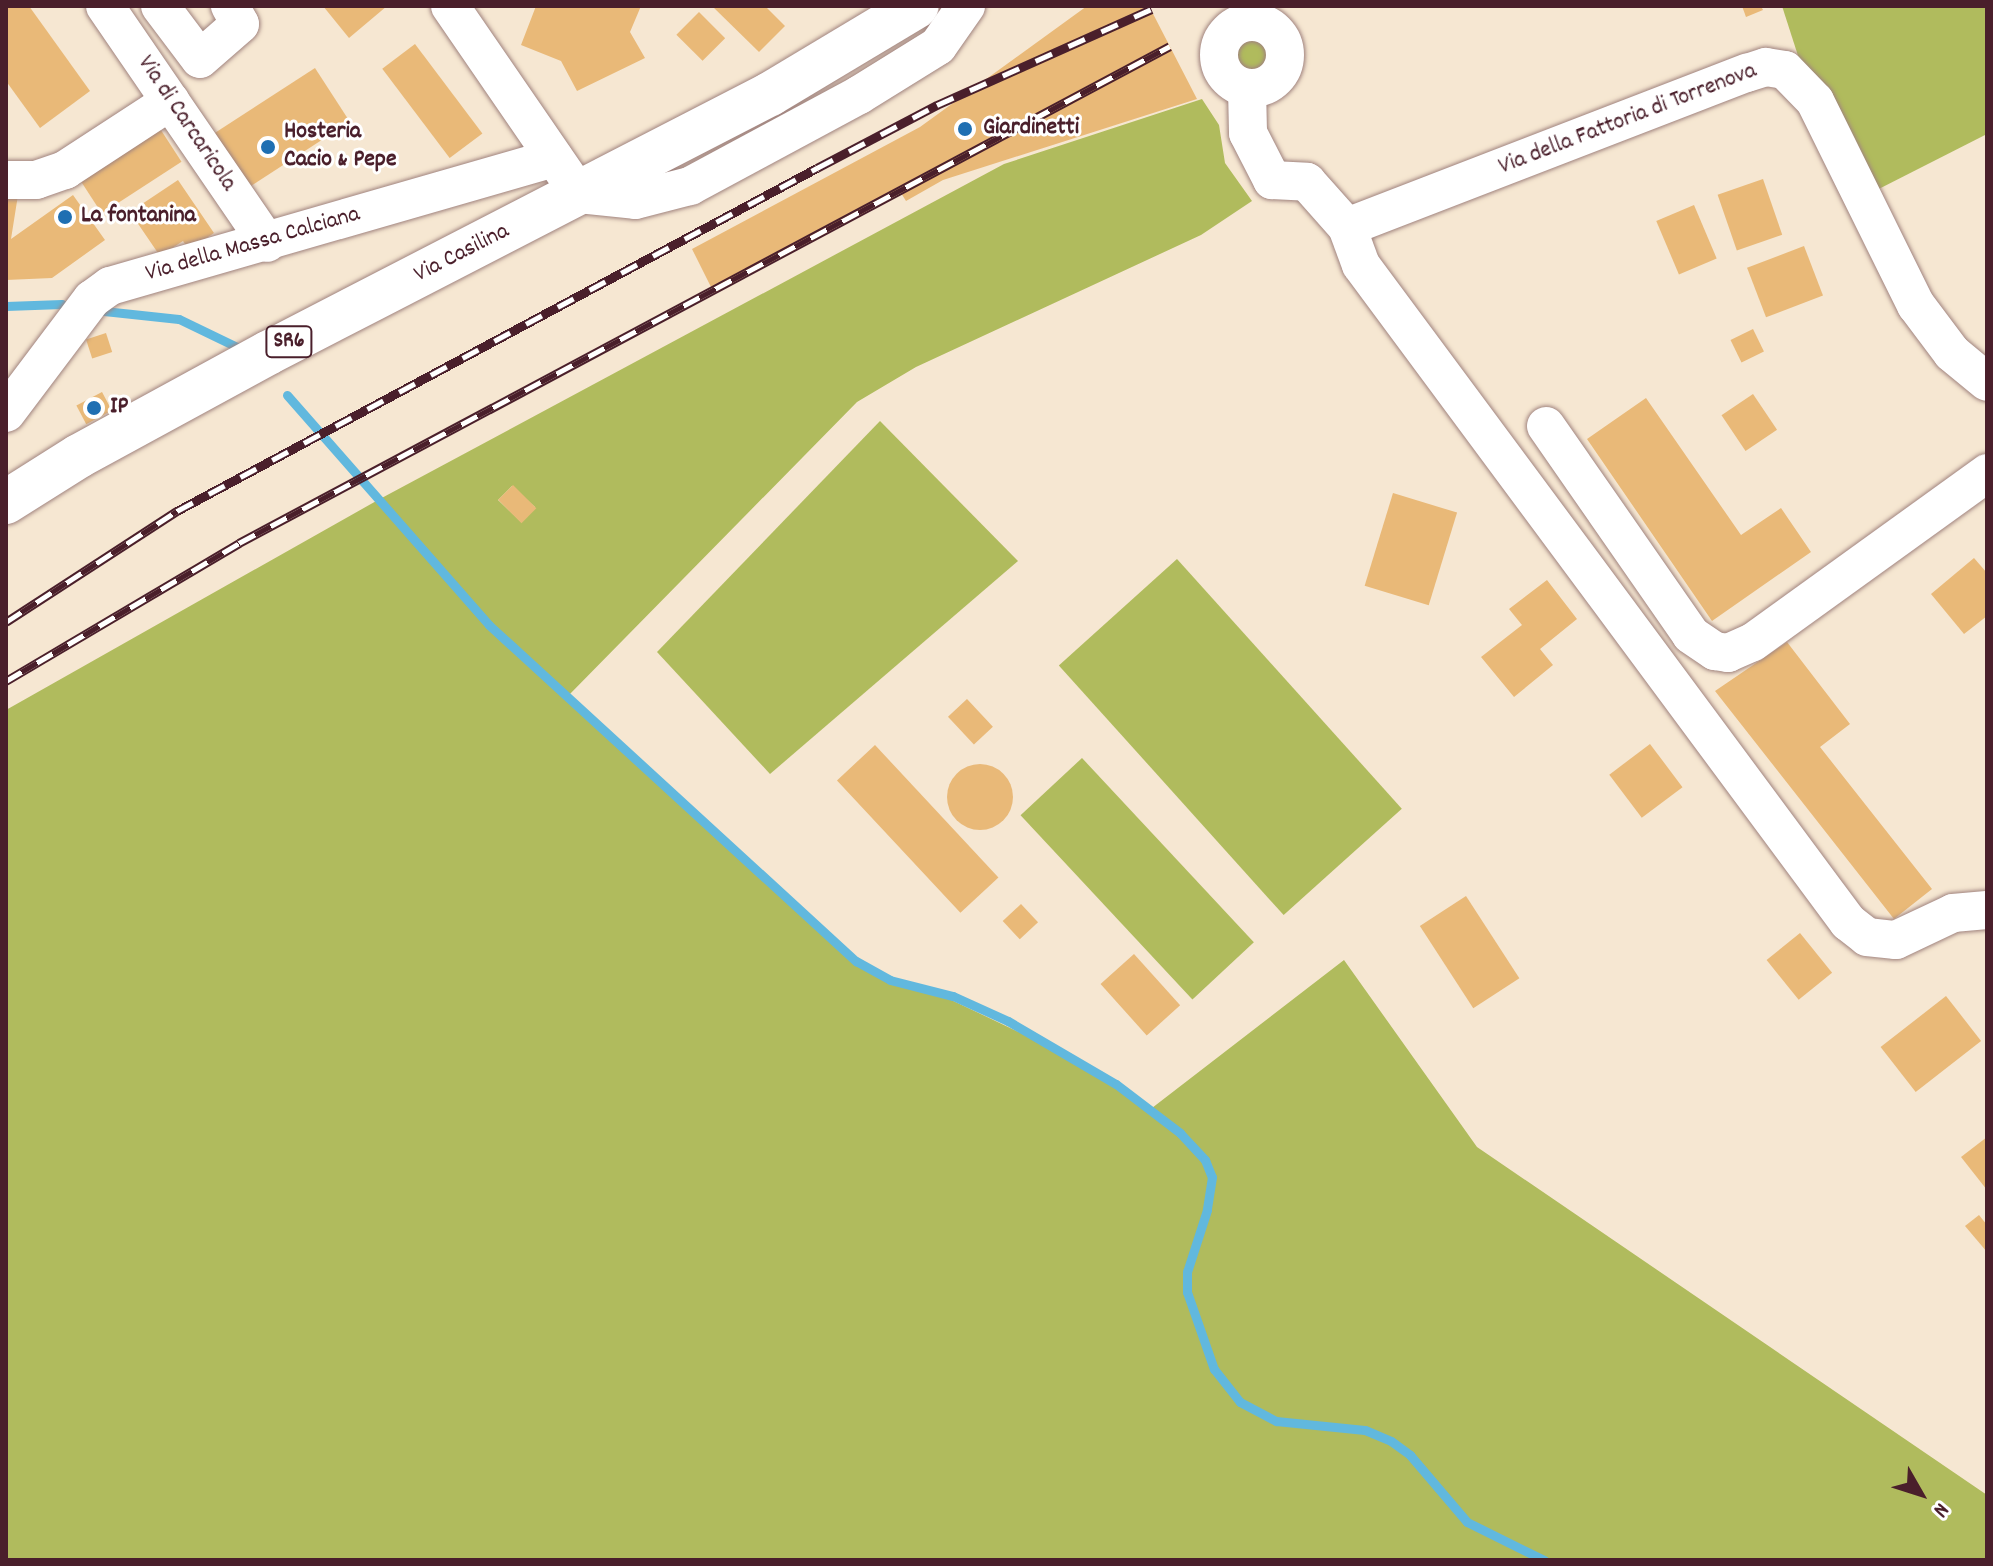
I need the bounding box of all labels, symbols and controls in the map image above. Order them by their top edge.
street label: Via di Carcaricola [130,51,242,197]
street label: Via della Fattoria di Torrenova [1495,58,1761,182]
place label: Giardinetti [983,115,1079,143]
marker: Giardinetti [954,118,976,140]
place label: Hosteria Cacio & Pepe [284,119,396,175]
marker: Hosteria Cacio & Pepe [259,138,277,156]
street label: Via della Massa Calciana [143,201,363,289]
place label: La fontanina [81,203,196,231]
marker: La fontanina [56,208,74,226]
street label: Via Casilina [410,218,514,290]
road number: SR6 [265,324,313,360]
place label: IP [110,394,128,422]
marker: IP [85,399,103,417]
north arrow [1881,1454,1961,1534]
text: N [1925,1495,1956,1523]

